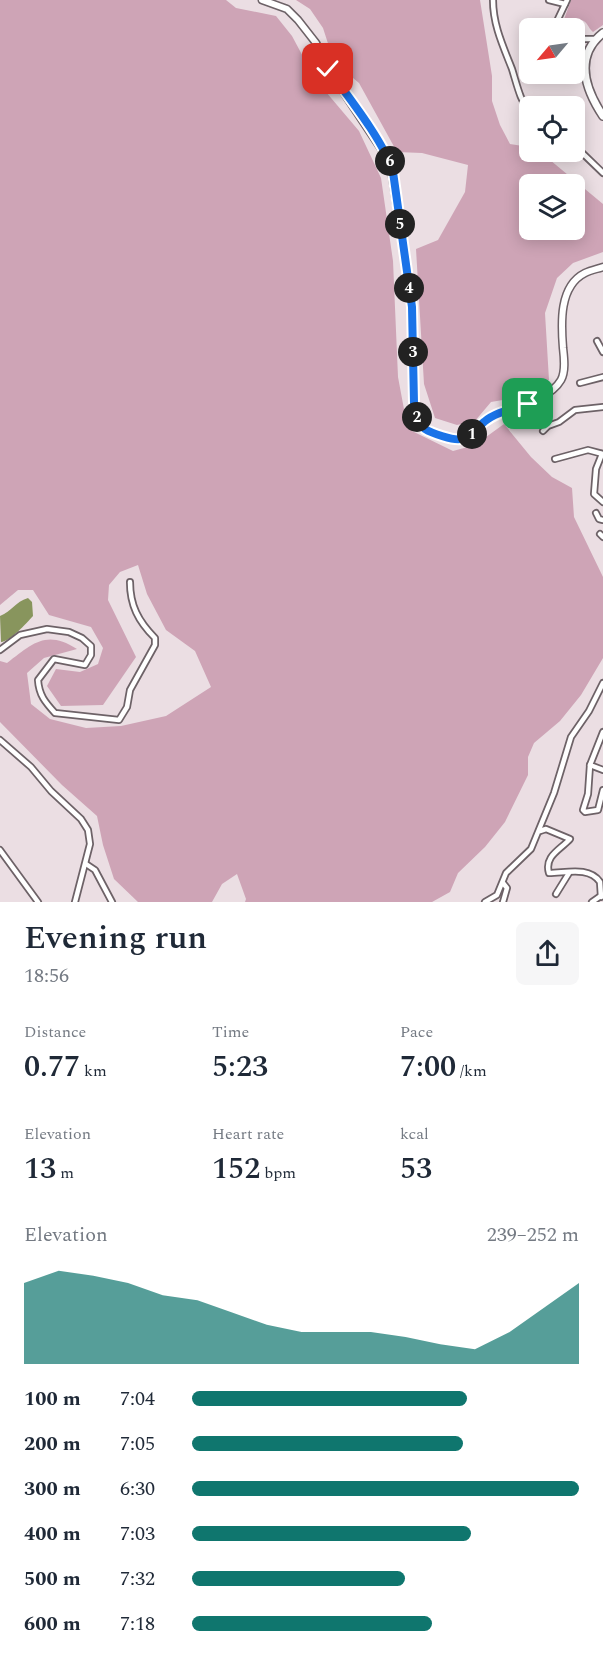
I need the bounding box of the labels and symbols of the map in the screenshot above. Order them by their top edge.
north arrow [519,18,585,84]
pin [302,43,353,94]
pin: 6 [375,146,405,176]
pin: 5 [385,209,415,239]
pin: 4 [394,273,424,303]
pin: 3 [398,337,428,367]
pin [502,378,553,429]
pin: 2 [402,402,432,432]
pin: 1 [457,419,487,449]

